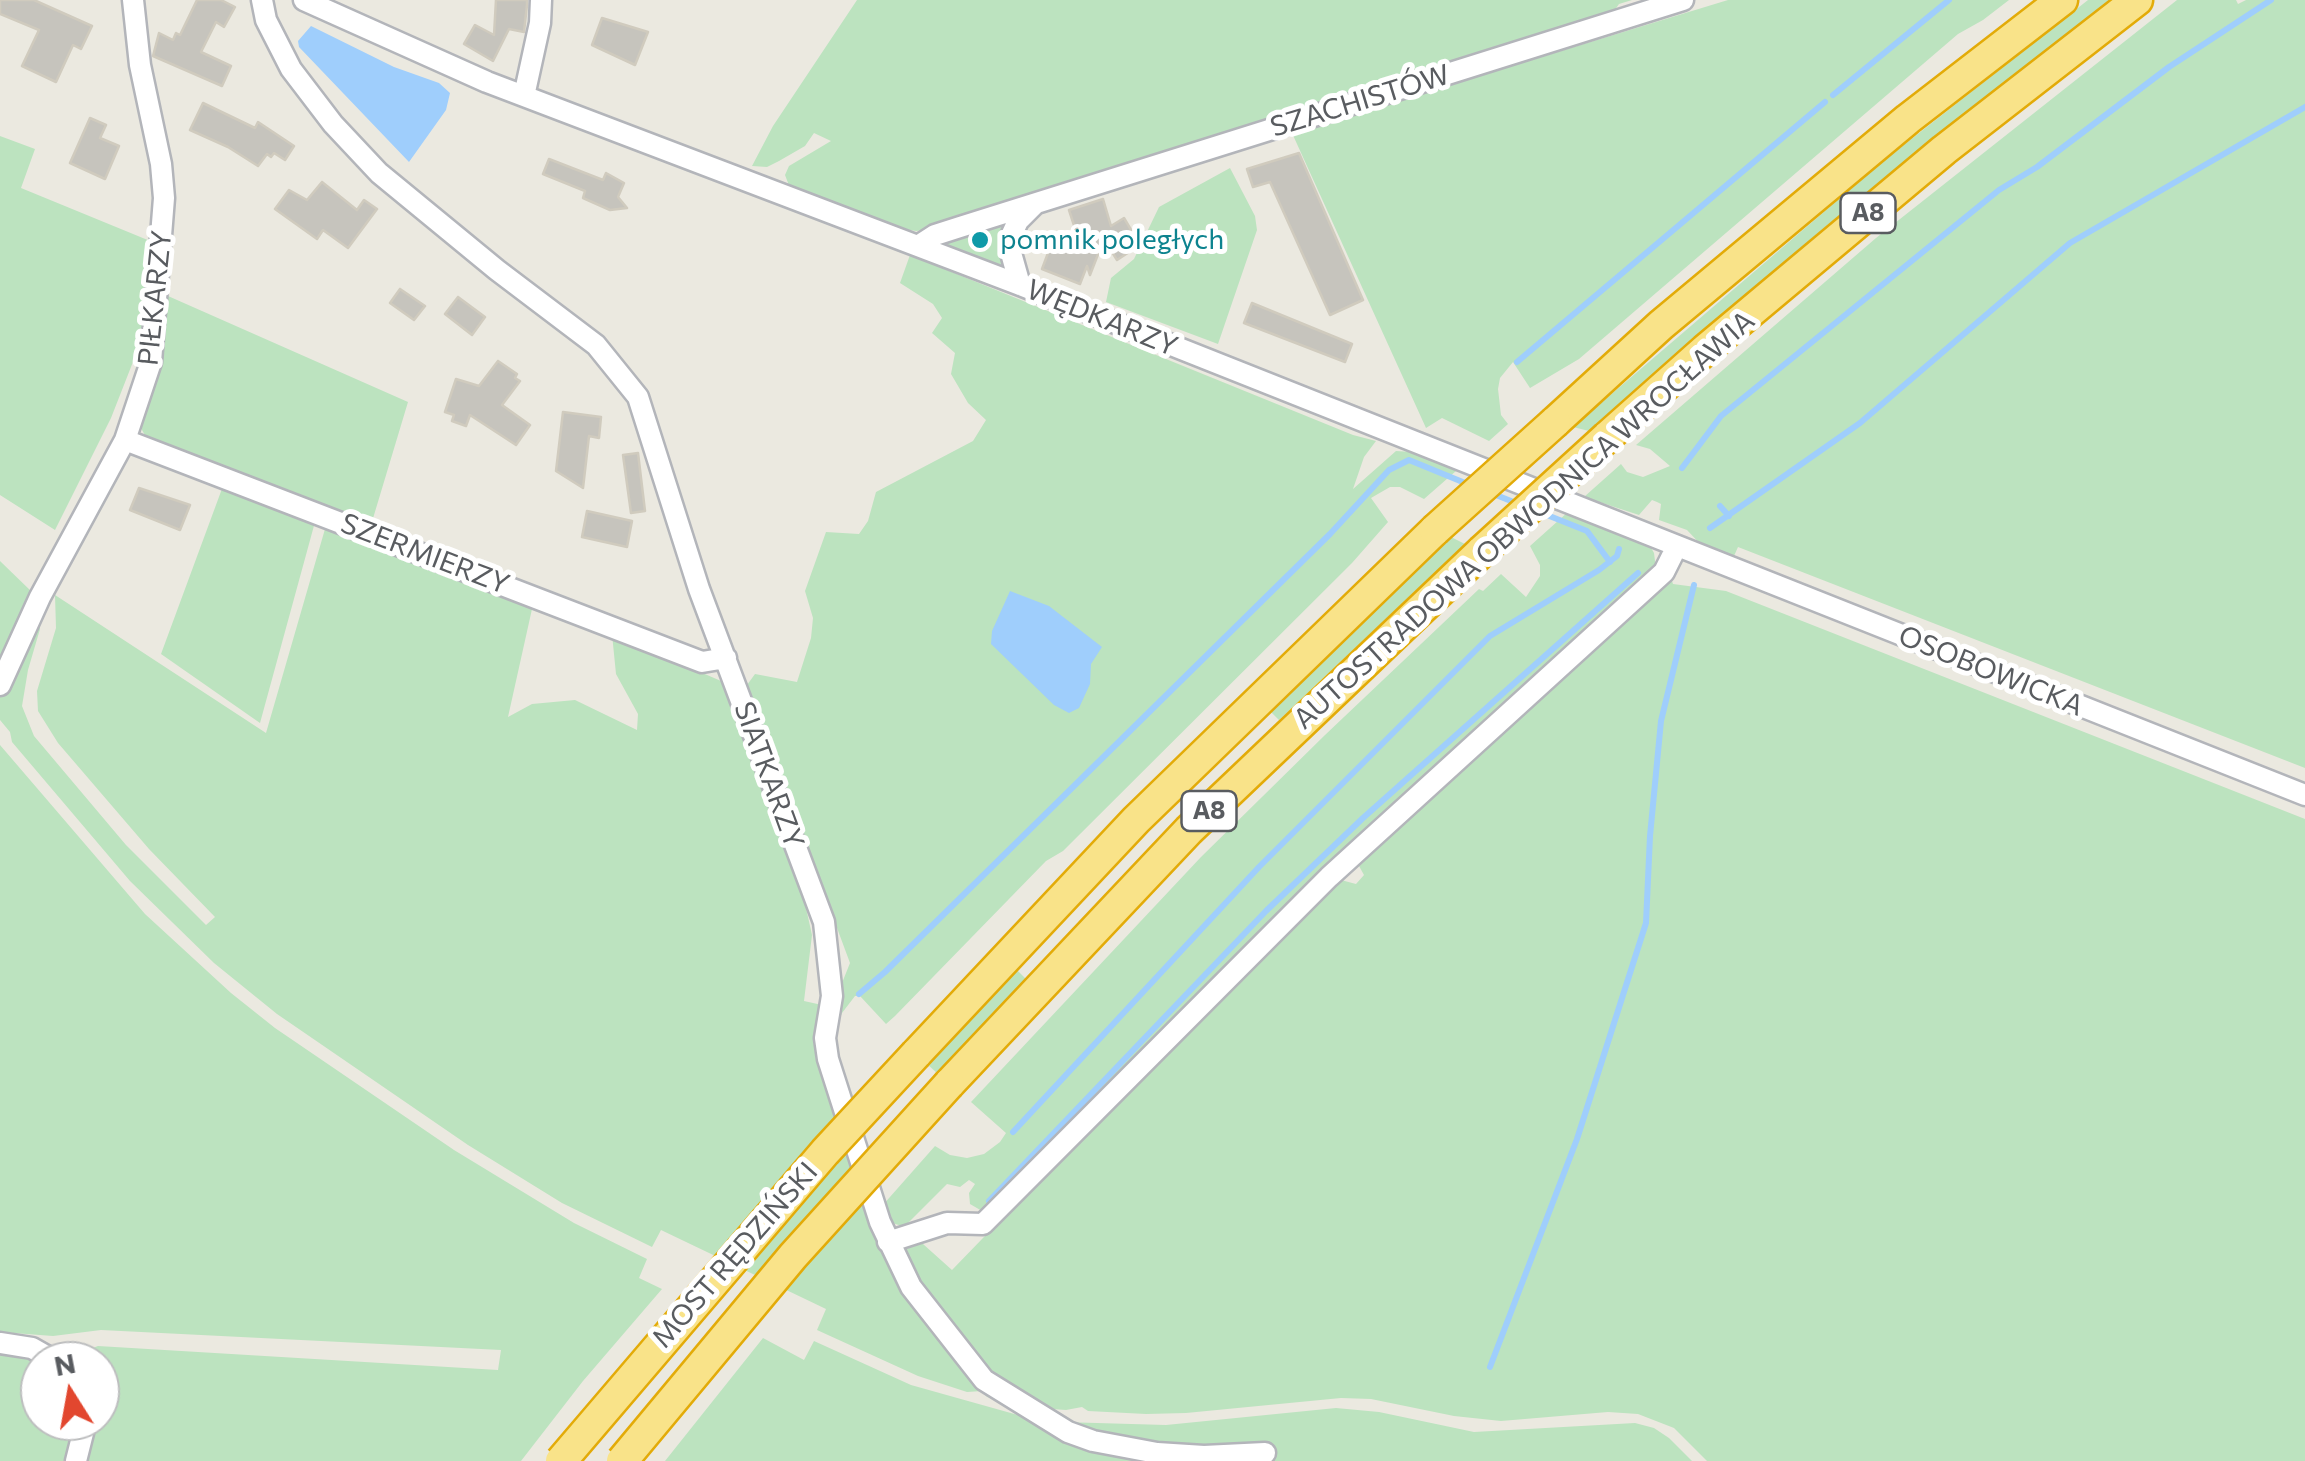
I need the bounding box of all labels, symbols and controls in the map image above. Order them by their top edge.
street label: SZACHISTÓW [1266,58,1454,144]
road number: A8 [1840,193,1896,233]
place label: pomnik poległych [1000,223,1224,257]
street label: PIŁKARZY [131,229,179,367]
marker: pomnik poległych [969,229,991,251]
street label: WĘDKARZY [1022,273,1182,363]
street label: AUTOSTRADOWA OBWODNICA WROCŁAWIA [1287,304,1761,736]
street label: SZERMIERZY [336,506,514,602]
street label: OSOBOWICKA [1894,619,2088,723]
street label: SIATKARZY [727,697,811,853]
road number: A8 [1182,791,1236,831]
street label: MOST RĘDZIŃSKI [645,1155,825,1355]
north arrow [20,1341,120,1441]
text: N [51,1345,78,1382]

